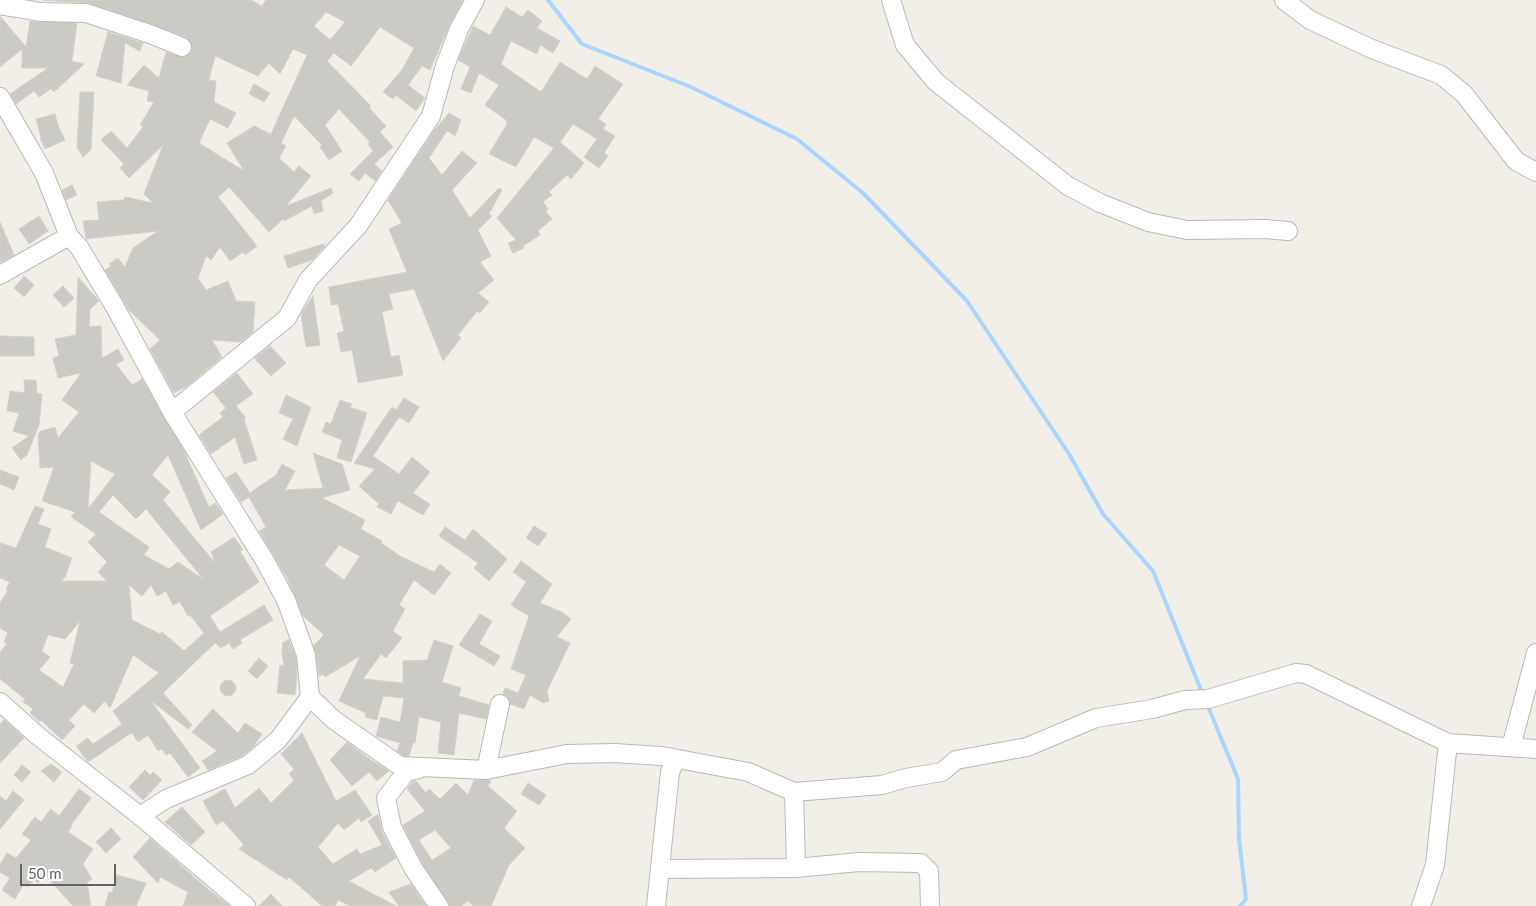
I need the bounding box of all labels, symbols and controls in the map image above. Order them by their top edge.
scale bar [22,854,119,886]
text: 50 m [28,864,62,882]

